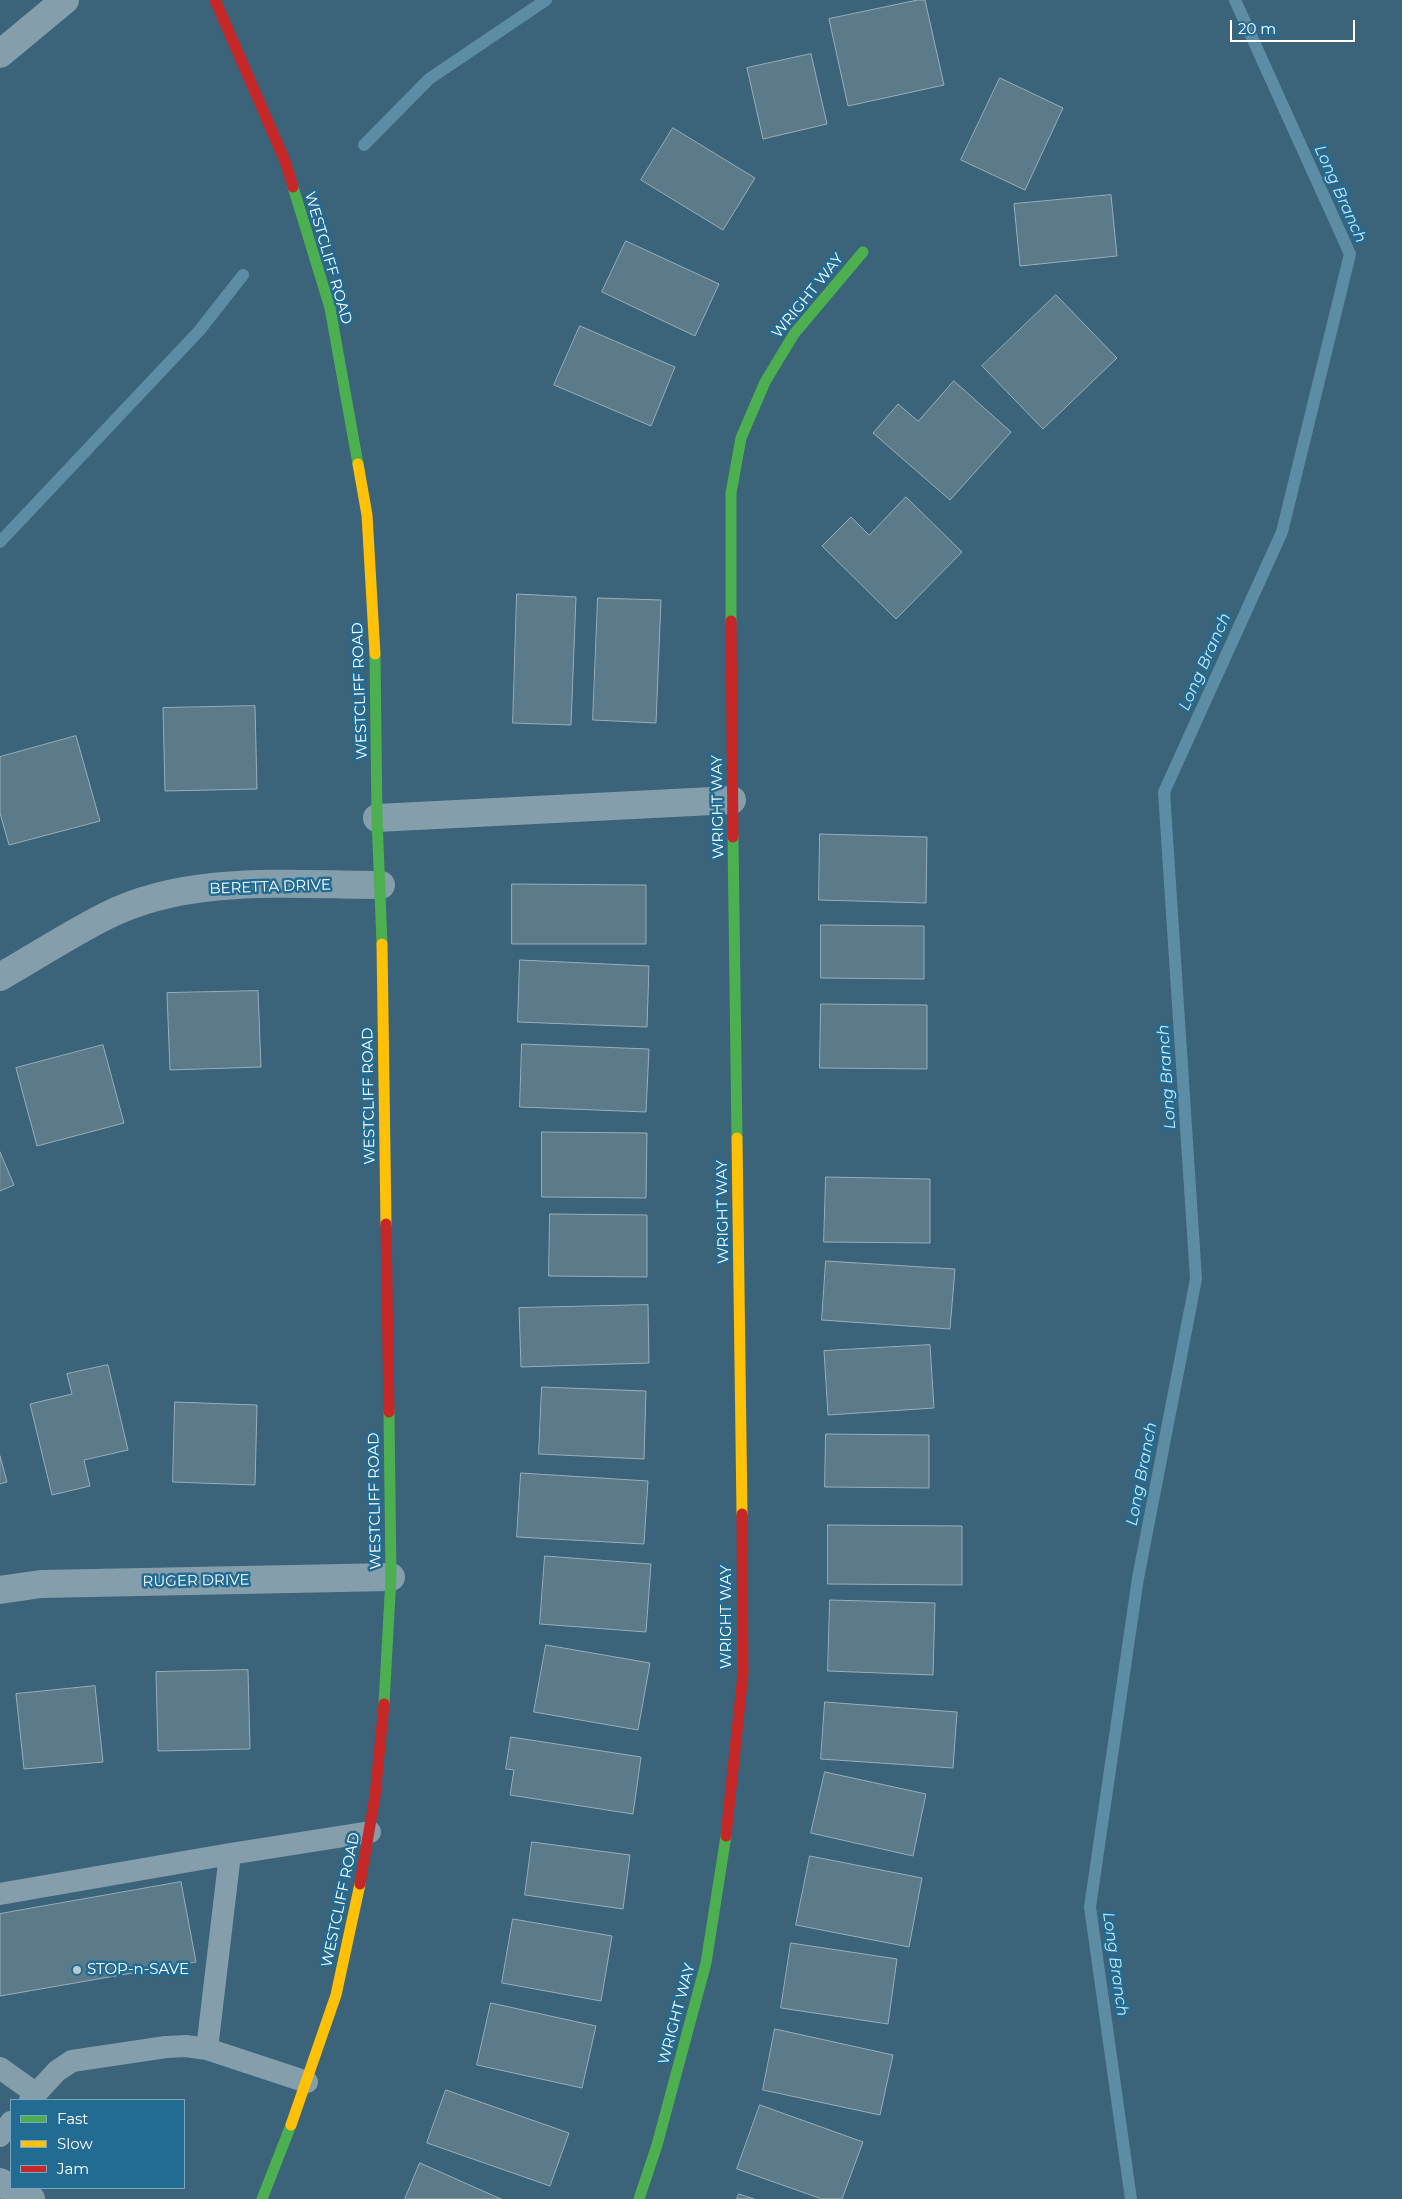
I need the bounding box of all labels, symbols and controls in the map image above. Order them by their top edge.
scale bar [1232,10,1357,42]
text: 20 m [1238,19,1276,38]
water label: Long Branch [1310,142,1370,246]
street label: WESTCLIFF ROAD [300,190,356,326]
street label: WRIGHT WAY [768,250,848,342]
water label: Long Branch [1175,610,1235,714]
street label: WESTCLIFF ROAD [349,622,371,760]
street label: WRIGHT WAY [708,755,728,859]
street label: BERETTA DRIVE [209,876,331,898]
water label: Long Branch [1154,1024,1180,1130]
street label: WESTCLIFF ROAD [359,1027,379,1165]
street label: WRIGHT WAY [713,1160,733,1264]
water label: Long Branch [1123,1421,1161,1527]
street label: WESTCLIFF ROAD [365,1432,385,1570]
street label: WRIGHT WAY [718,1565,736,1669]
street label: RUGER DRIVE [142,1571,250,1591]
street label: WESTCLIFF ROAD [318,1831,364,1969]
water label: Long Branch [1098,1911,1132,2017]
place label: STOP-n-SAVE [87,1961,189,1979]
street label: WRIGHT WAY [655,1962,699,2066]
marker: STOP-n-SAVE [71,1964,83,1976]
legend [10,2099,185,2189]
text: Fast [57,2109,88,2128]
text: Slow [57,2134,93,2153]
text: Jam [57,2159,89,2178]

